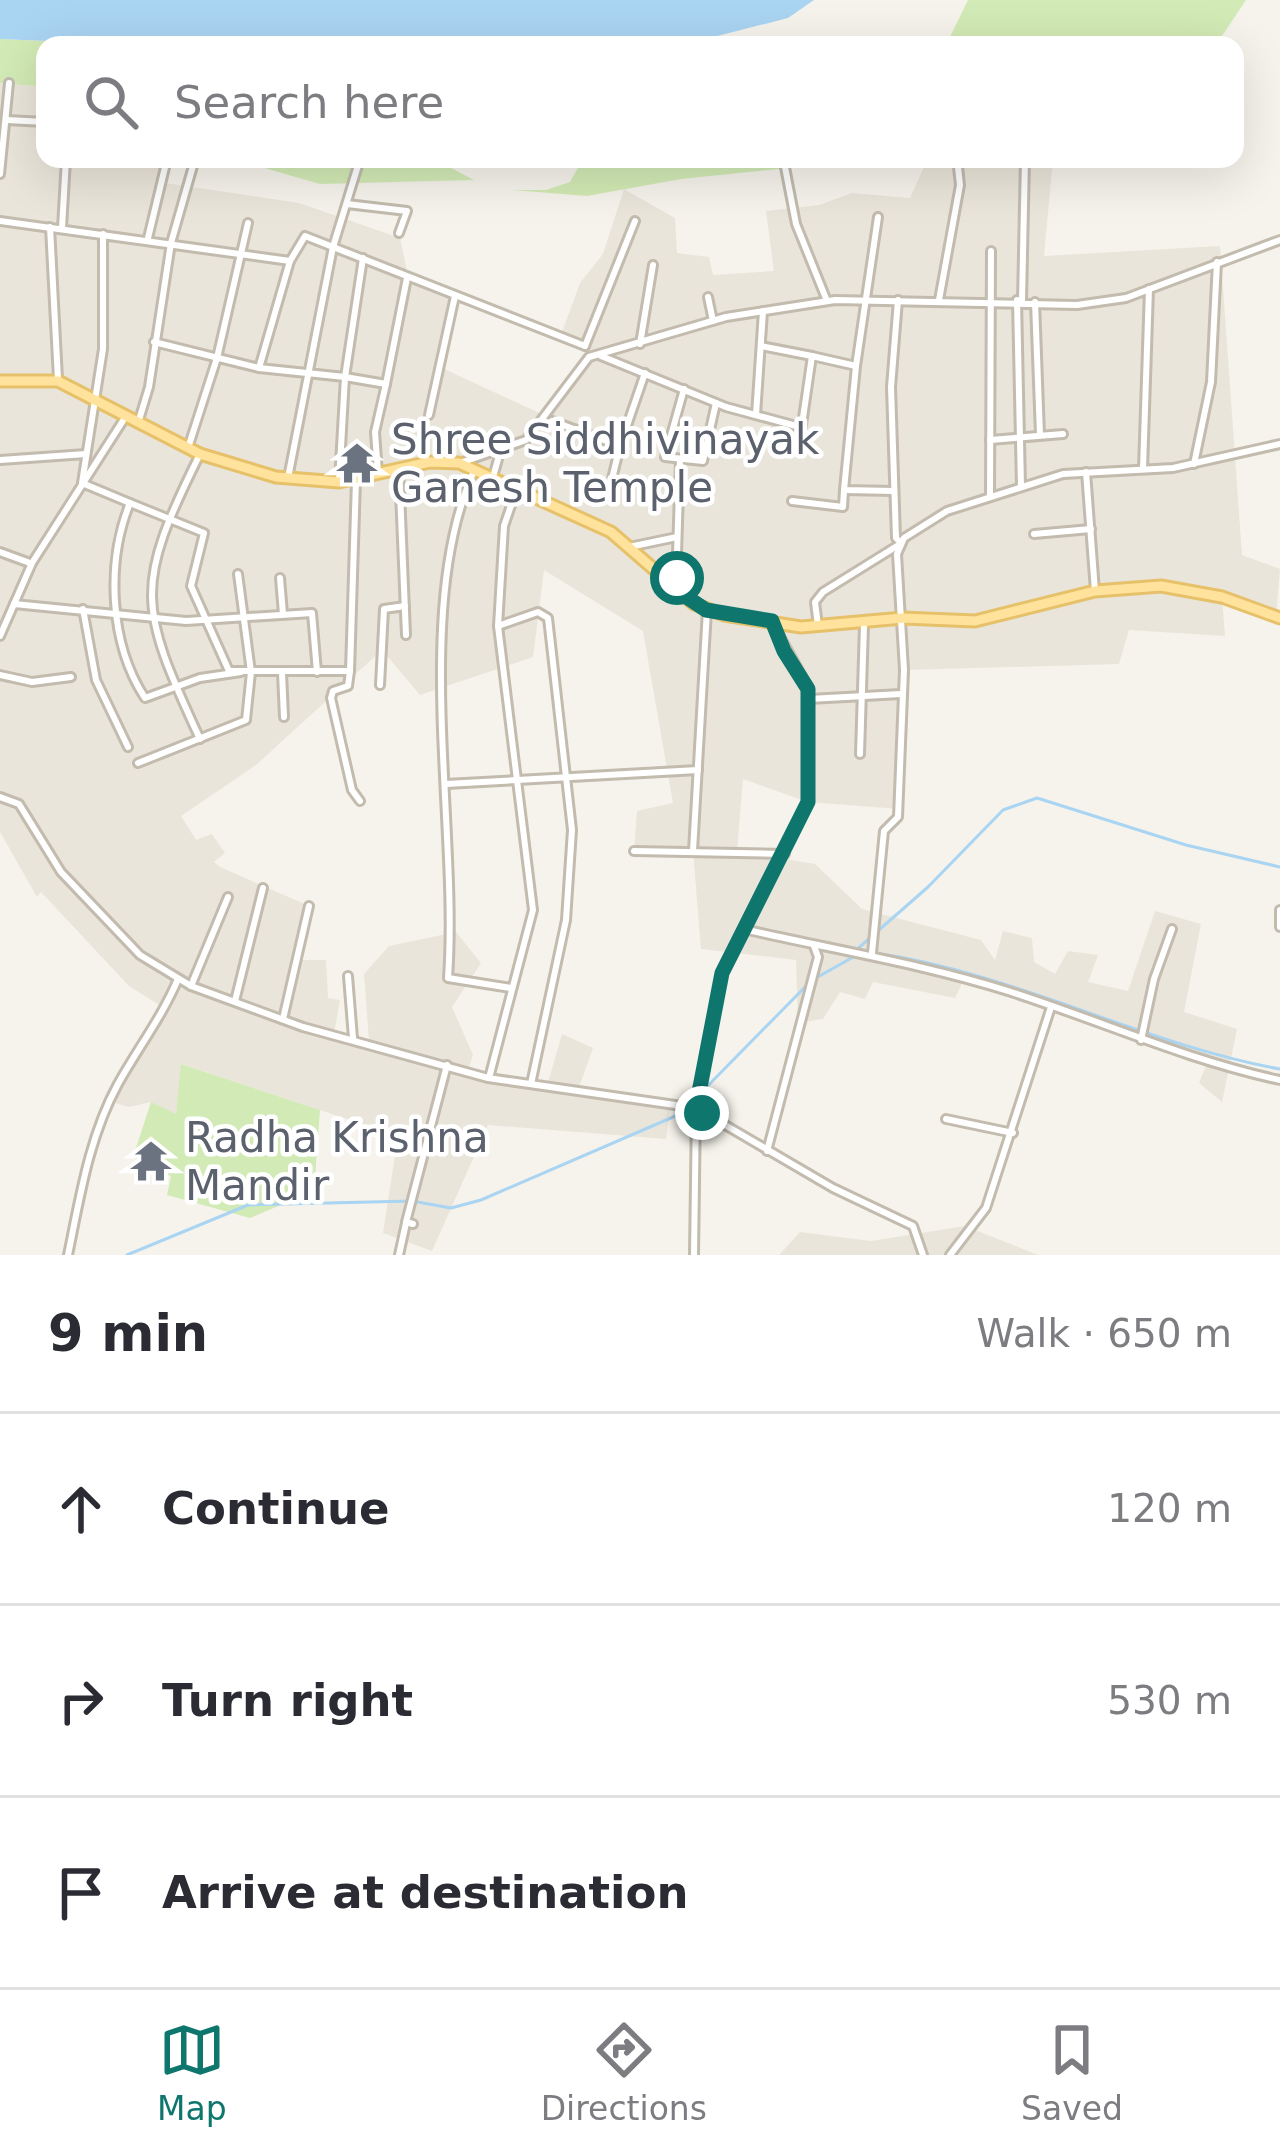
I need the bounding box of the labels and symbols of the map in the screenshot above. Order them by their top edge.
place label: Shree Siddhivinayak Ganesh Temple [391,415,820,512]
temple icon: Shree Siddhivinayak Ganesh Temple [334,440,380,486]
route start [650,551,704,605]
route end [675,1086,729,1140]
place label: Radha Krishna Mandir [185,1113,489,1210]
temple icon: Radha Krishna Mandir [128,1138,174,1184]

